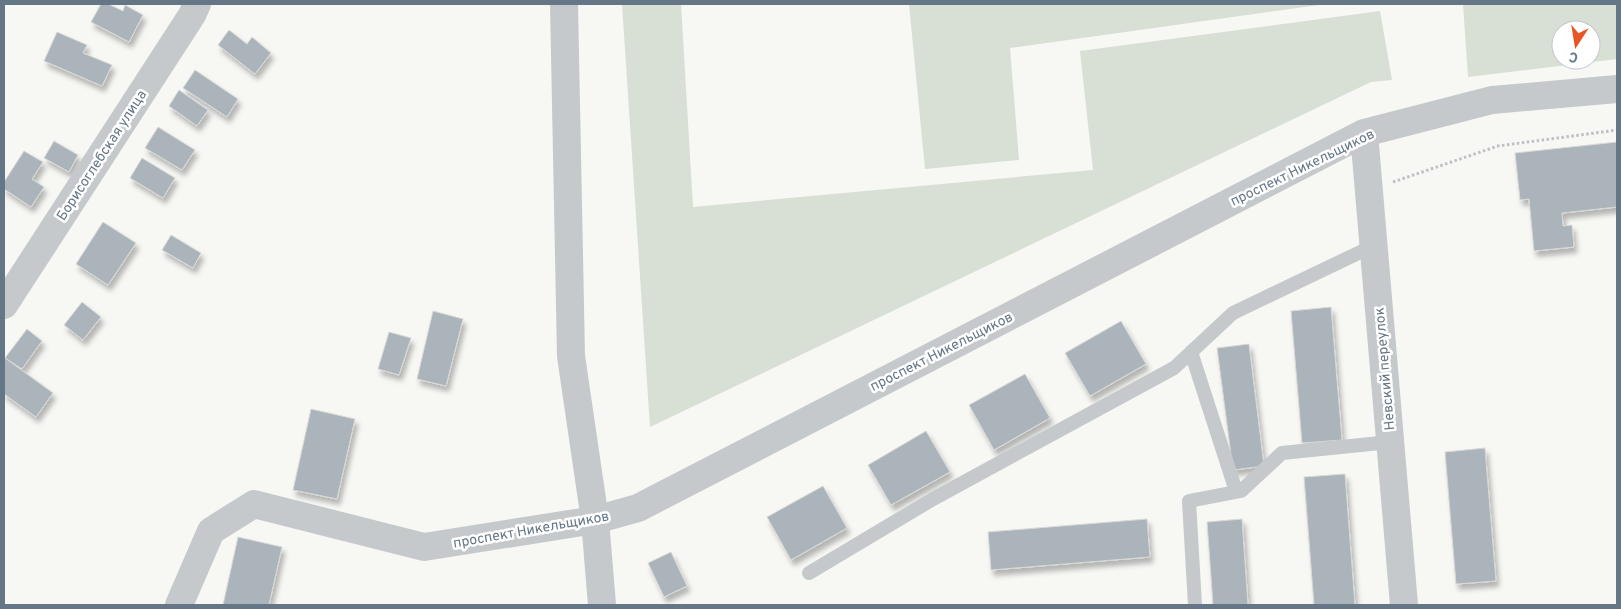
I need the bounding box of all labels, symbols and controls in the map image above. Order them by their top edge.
north arrow [1551,20,1601,70]
text: С [1567,47,1580,65]
street label: Борисоглебская улица [54,87,151,224]
street label: проспект Никельщиков [1228,126,1377,211]
street label: Невский переулок [1372,307,1399,431]
street label: проспект Никельщиков [867,309,1016,396]
street label: проспект Никельщиков [452,508,611,553]

